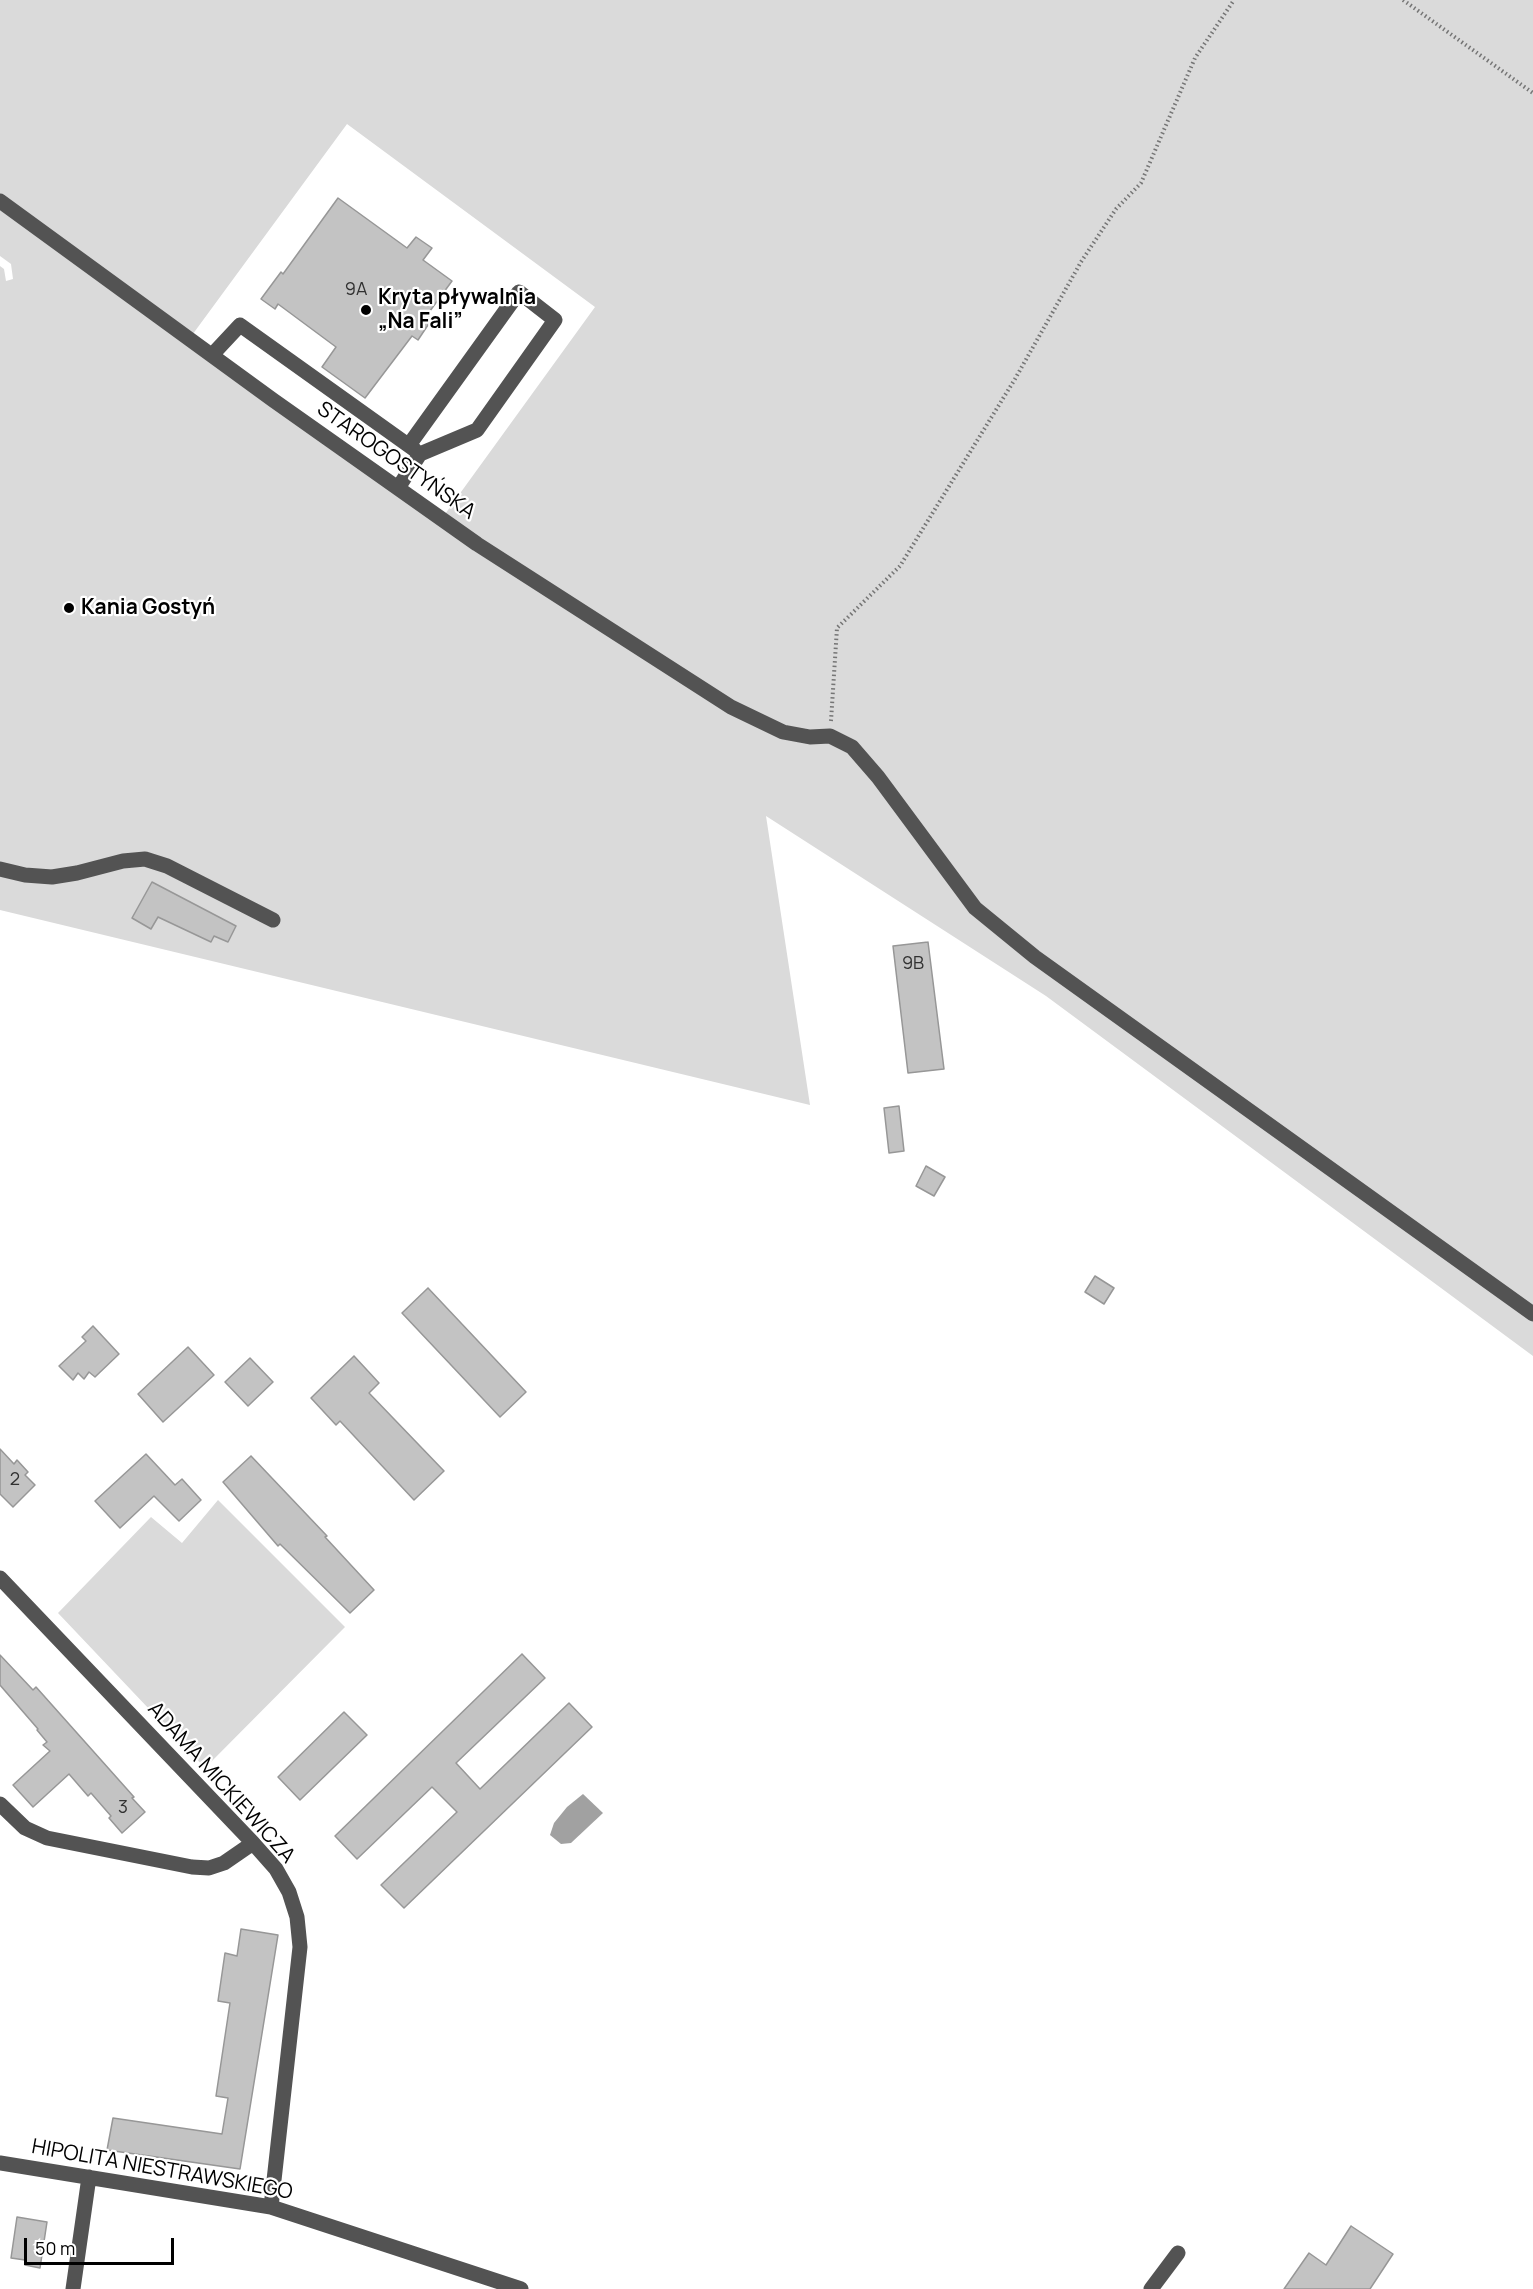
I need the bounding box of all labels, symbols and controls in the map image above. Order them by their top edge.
house number: 9A [345,279,367,301]
place label: Kryta pływalnia „Na Fali” [378,285,536,335]
marker: Kryta pływalnia „Na Fali” [359,303,373,317]
street label: STAROGOSTYŃSKA [312,397,480,525]
place label: Kania Gostyń [81,595,215,621]
marker: Kania Gostyń [62,601,76,615]
house number: 9B [902,953,924,975]
house number: 2 [10,1469,20,1491]
street label: ADAMA MICKIEWICZA [142,1697,300,1869]
house number: 3 [118,1797,128,1819]
street label: HIPOLITA NIESTRAWSKIEGO [30,2135,294,2205]
scale bar [27,2226,177,2264]
text: 50 m [35,2236,75,2260]

